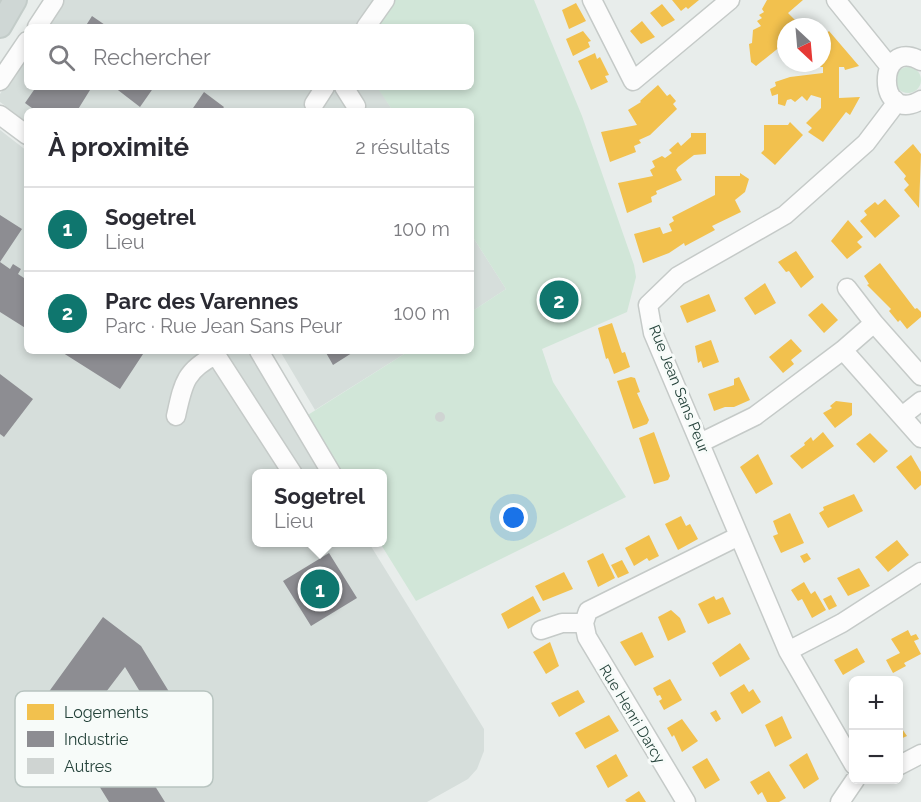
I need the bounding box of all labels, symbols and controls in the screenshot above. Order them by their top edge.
north arrow [777,18,831,72]
search box [24,24,474,90]
icon: search [45,41,78,74]
text: Rechercher [93,44,211,70]
text: À proximité [48,132,189,162]
text: 2 résultats [355,135,450,159]
text: Sogetrel [105,204,196,230]
text: 1 [63,217,72,241]
text: 100 m [393,217,450,241]
text: Lieu [105,230,145,254]
pin: 2 [540,278,578,322]
text: Parc des Varennes [105,288,298,314]
text: 2 [62,301,73,325]
text: 100 m [393,301,450,325]
text: Parc · Rue Jean Sans Peur [105,314,342,338]
street label: Rue Jean Sans Peur [645,322,713,456]
popup [252,469,387,547]
text: Sogetrel [274,483,365,509]
your location [499,503,528,532]
text: Lieu [274,509,314,533]
pin: 1 [300,566,340,612]
street label: Rue Henri Darcy [595,661,669,767]
map controls [849,676,903,784]
button: + [849,676,903,730]
legend [15,691,213,787]
text: Logements [64,703,149,722]
text: Industrie [64,730,128,749]
button: − [849,730,903,784]
text: Autres [64,757,112,776]

